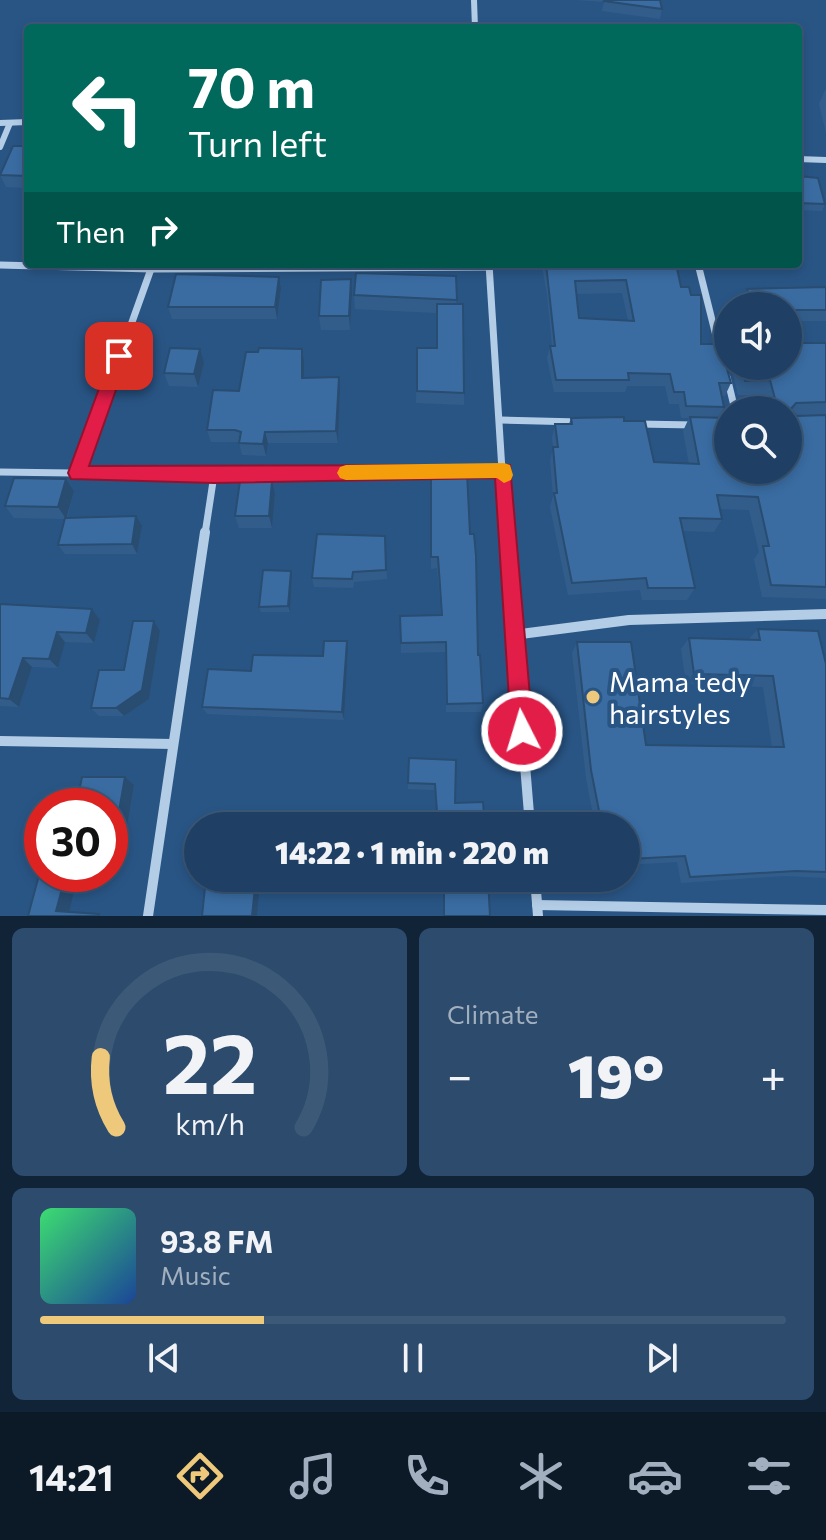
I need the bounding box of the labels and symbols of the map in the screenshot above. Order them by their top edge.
pin [85,322,153,390]
place label: Mama tedy hairstyles [609,664,751,730]
marker: Mama tedy hairstyles [584,688,602,706]
position arrow [480,689,564,773]
speed limit sign: 30 [24,788,128,892]

